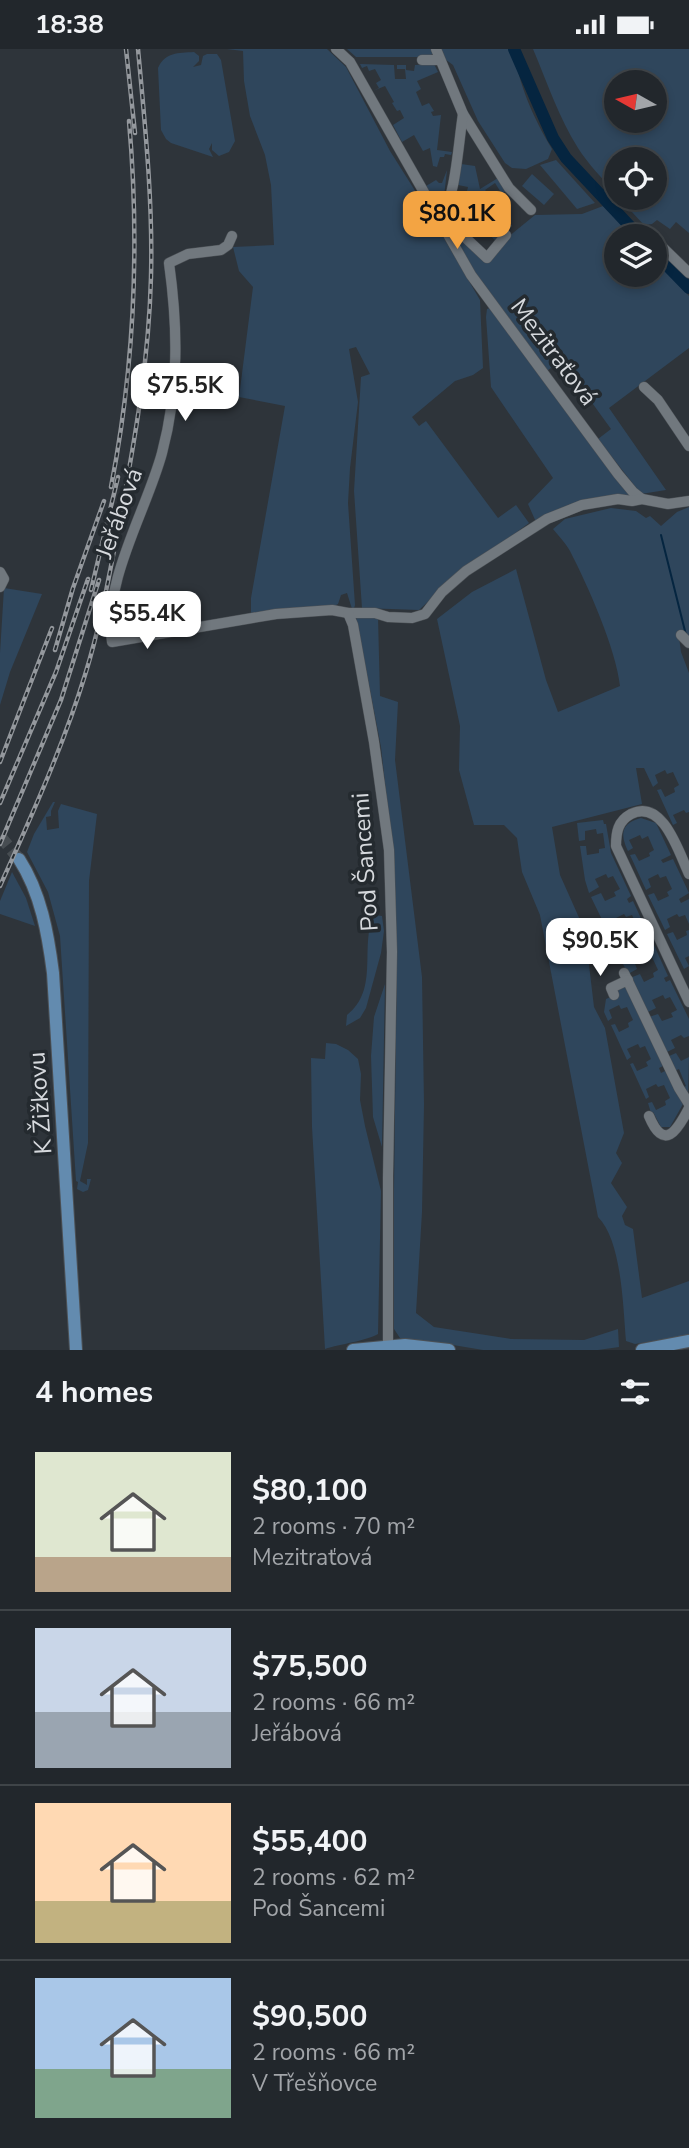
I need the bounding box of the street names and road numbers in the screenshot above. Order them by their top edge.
street label: Mezitraťová [503,292,605,412]
street label: Jeřábová [88,463,150,563]
street label: Pod Šancemi [344,792,386,932]
street label: K Žižkovu [20,1051,60,1155]

